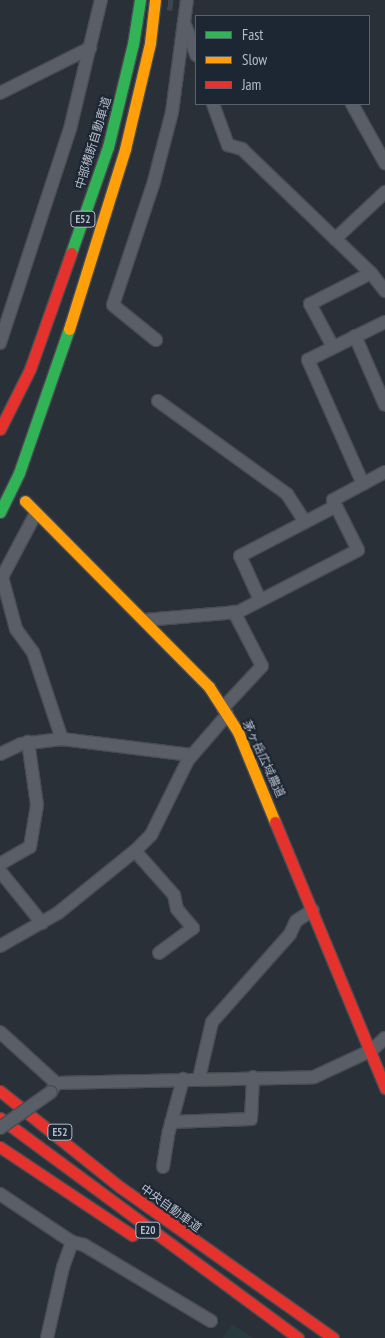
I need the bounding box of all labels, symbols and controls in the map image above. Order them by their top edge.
legend [195,15,370,105]
text: Fast [242,25,263,44]
text: Slow [242,50,267,69]
text: Jam [242,75,261,94]
street label: 中部横断自動車道 [72,95,114,191]
road number: E52 [69,210,97,228]
street label: 茅ヶ岳広域農道 [240,718,288,800]
road number: E52 [46,1124,74,1140]
street label: 中央自動車道 [138,1181,204,1235]
road number: E20 [134,1222,162,1238]

